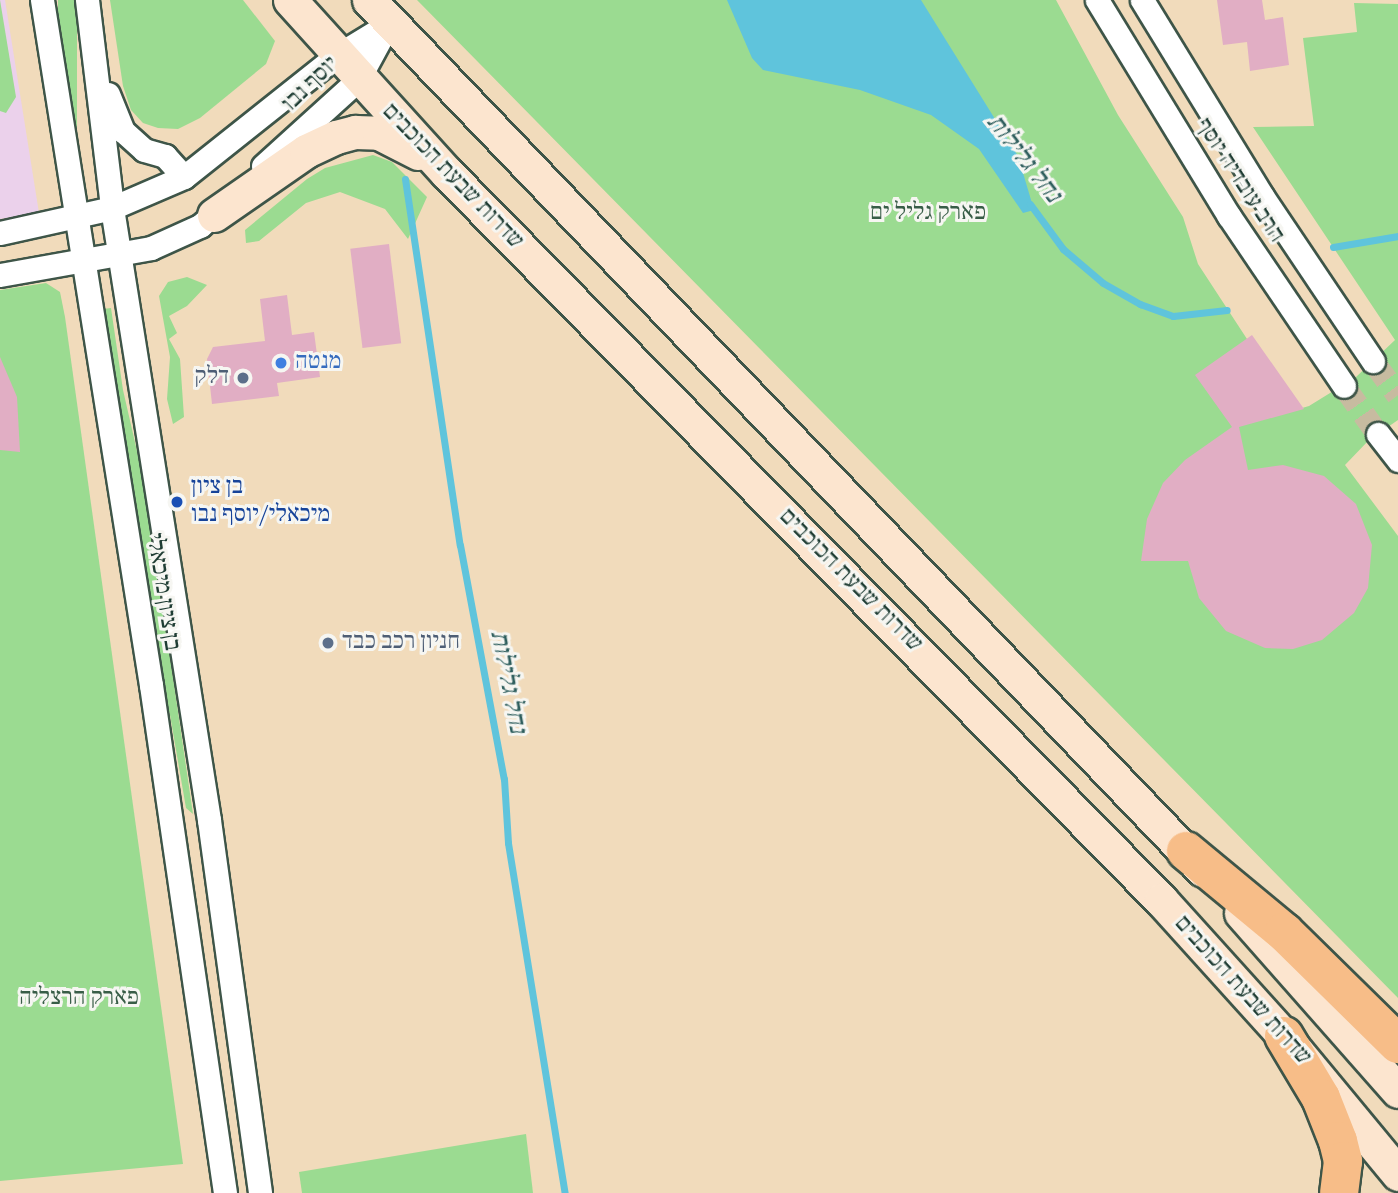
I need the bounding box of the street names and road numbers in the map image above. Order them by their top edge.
street label: יוסף נבו [277,51,345,119]
street label: שדרות שבעת הכוכבים [375,98,529,256]
street label: הרב עובדיה יוסף [1188,114,1290,248]
street label: שדרות שבעת הכוכבים [772,503,928,659]
street label: בן ציון מיכאלי [139,531,185,653]
street label: שדרות שבעת הכוכבים [1167,910,1317,1072]

